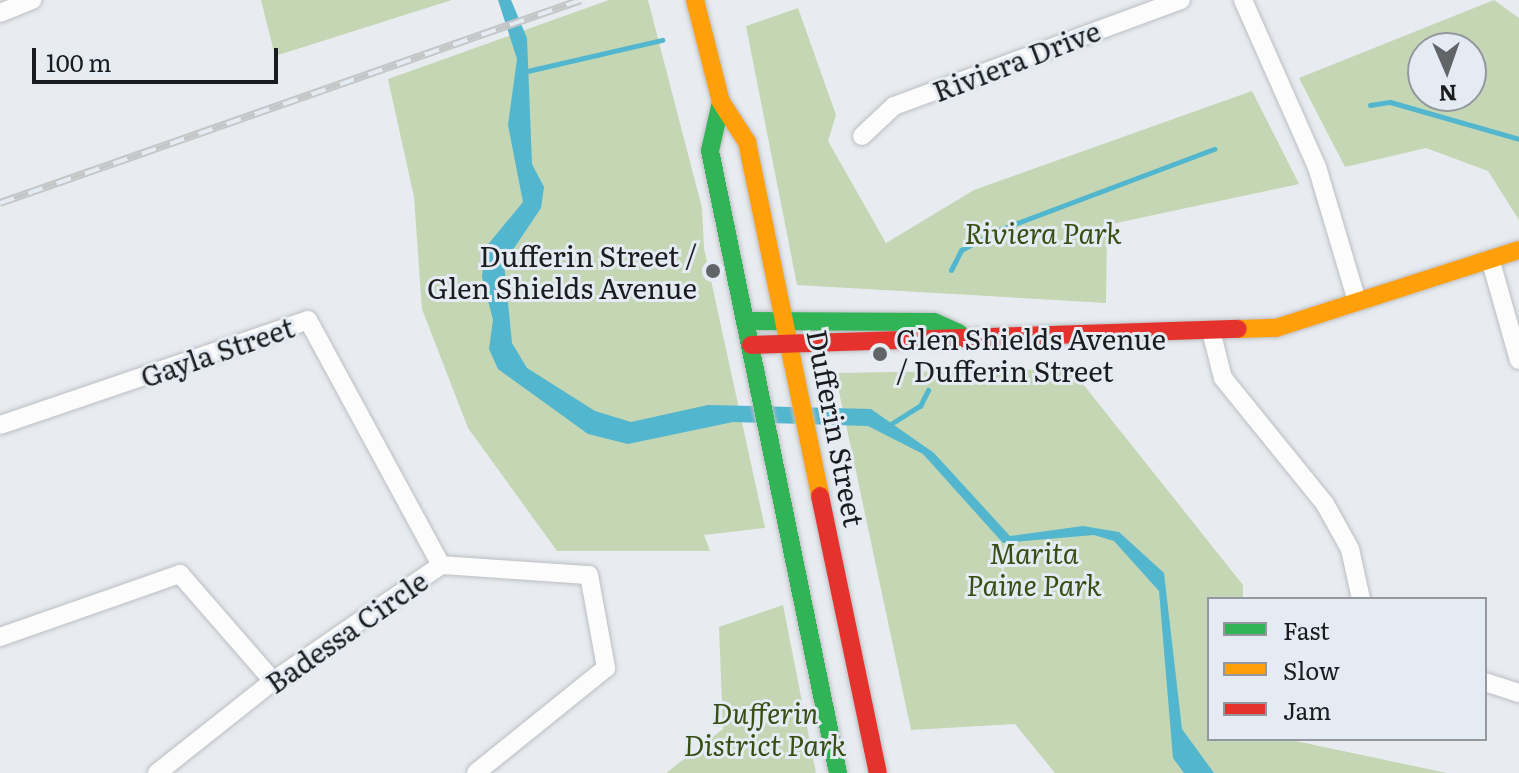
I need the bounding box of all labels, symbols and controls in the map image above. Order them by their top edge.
street label: Riviera Drive [928,13,1104,107]
scale bar [36,32,282,82]
north arrow [1407,32,1487,112]
text: 100 m [46,44,112,79]
text: N [1438,78,1458,111]
park label: Riviera Park [964,215,1122,249]
place label: Dufferin Street / Glen Shields Avenue [427,238,697,304]
marker: Dufferin Street / Glen Shields Avenue [704,262,722,280]
street label: Gayla Street [136,309,298,393]
place label: Glen Shields Avenue / Dufferin Street [896,321,1166,387]
street label: Dufferin Street [801,327,873,529]
marker: Glen Shields Avenue / Dufferin Street [871,345,889,363]
park label: Marita Paine Park [966,535,1102,601]
street label: Badessa Circle [259,563,433,699]
legend [1207,597,1487,741]
text: Fast [1283,612,1330,647]
text: Slow [1283,652,1340,687]
text: Jam [1283,692,1331,727]
park label: Dufferin District Park [684,695,846,761]

